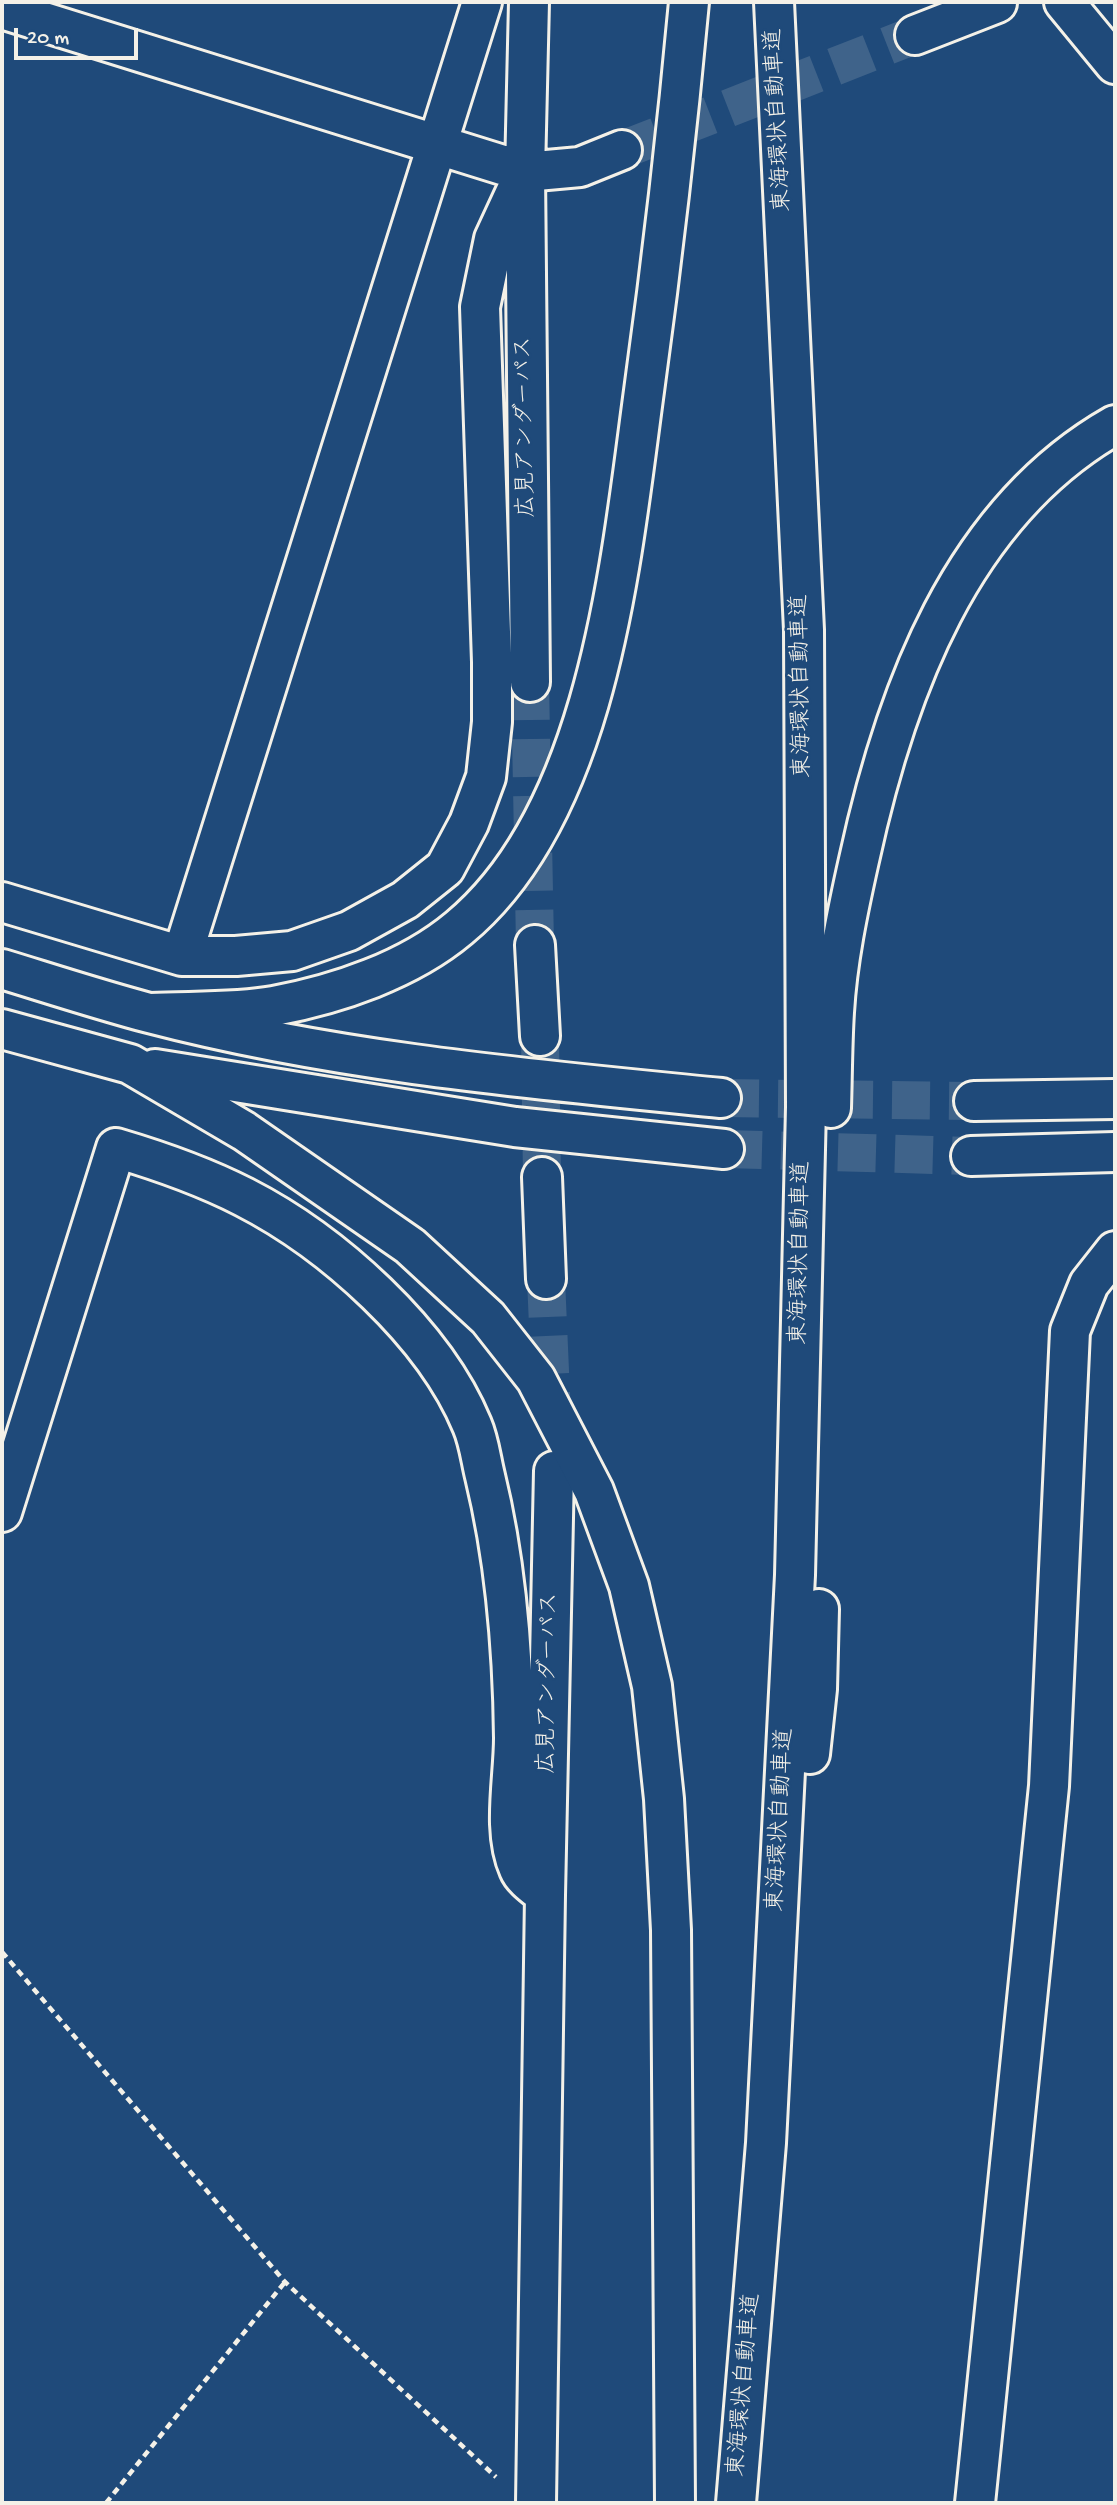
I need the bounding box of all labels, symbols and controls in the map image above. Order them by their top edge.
scale bar [18,14,142,58]
text: 20 m [27,27,69,52]
street label: 東海環状自動車道 [761,27,799,213]
street label: 広見アンダーパス [512,336,542,518]
street label: 東海環状自動車道 [788,594,818,778]
street label: 東海環状自動車道 [787,1161,817,1345]
street label: 広見アンダーパス [535,1592,565,1774]
street label: 東海環状自動車道 [763,1727,801,1913]
street label: 東海環状自動車道 [724,2292,768,2478]

